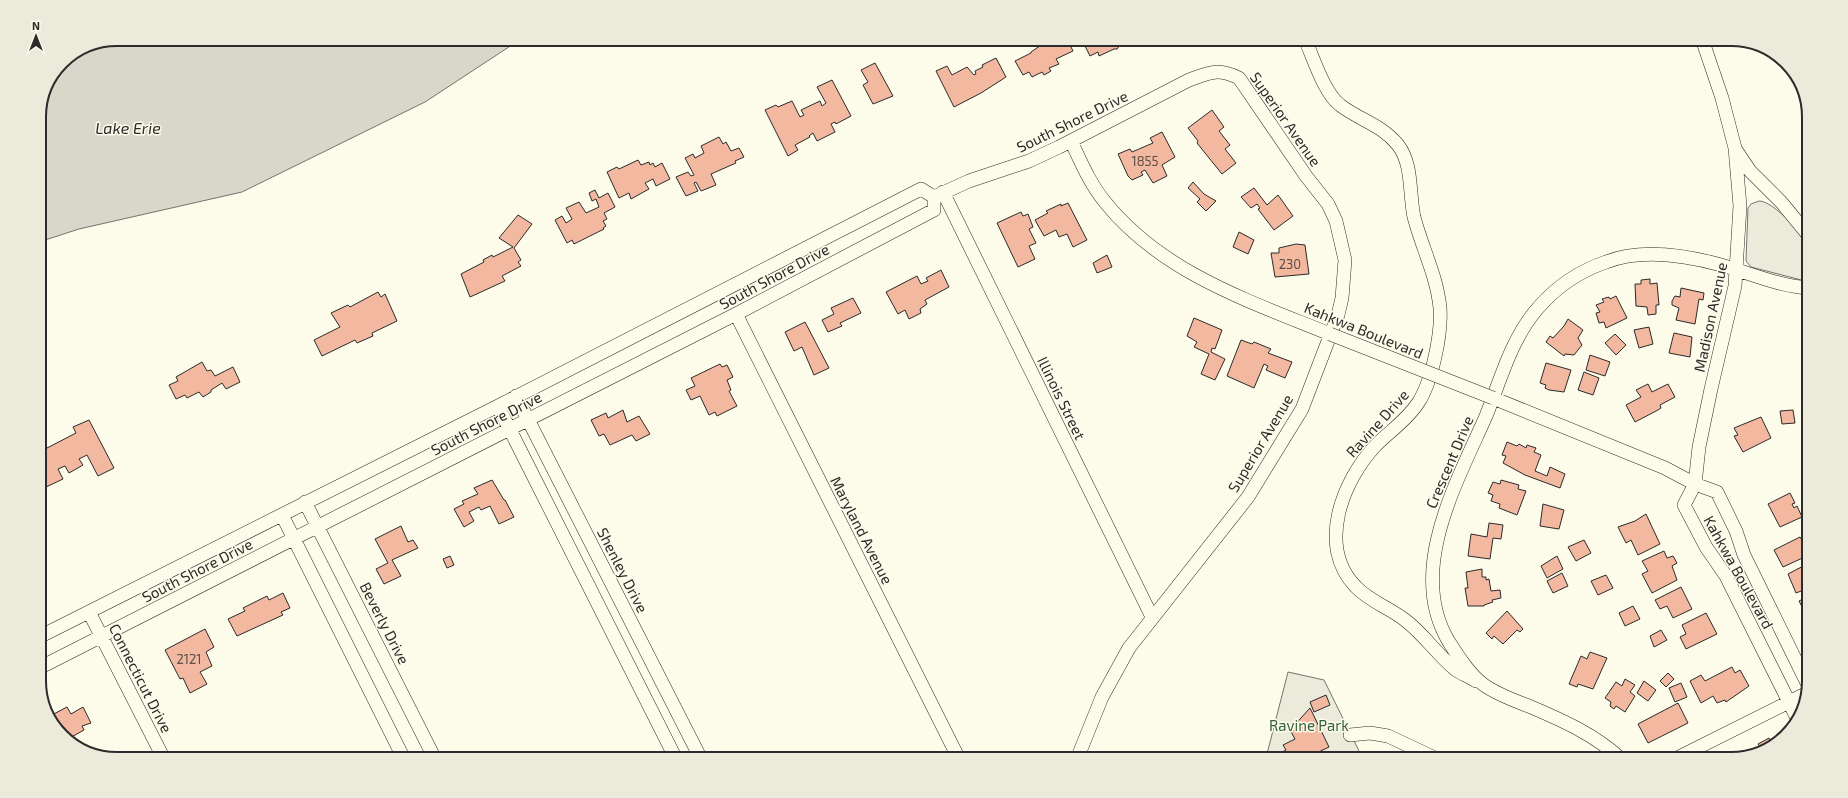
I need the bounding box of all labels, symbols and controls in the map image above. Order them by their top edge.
north arrow [16,16,56,56]
text: N [32,19,40,32]
street label: Superior Avenue [1247,68,1325,170]
street label: South Shore Drive [1013,86,1131,156]
water label: Lake Erie [95,118,161,137]
house number: 1855 [1131,153,1159,169]
street label: South Shore Drive [716,239,832,313]
house number: 230 [1279,256,1301,272]
street label: Madison Avenue [1690,260,1730,374]
street label: Kahkwa Boulevard [1302,298,1426,362]
street label: Illinois Street [1034,354,1090,443]
street label: Ravine Drive [1342,385,1412,461]
street label: South Shore Drive [428,387,544,459]
street label: Superior Avenue [1224,391,1296,495]
street label: Crescent Drive [1421,413,1477,511]
street label: Maryland Avenue [827,473,897,587]
street label: Kahkwa Boulevard [1700,512,1778,632]
street label: Shenley Drive [594,525,652,615]
street label: South Shore Drive [139,534,255,606]
street label: Beverly Drive [357,579,413,667]
street label: Connecticut Drive [106,621,176,735]
house number: 2121 [177,651,201,667]
park label: Ravine Park [1269,716,1349,734]

